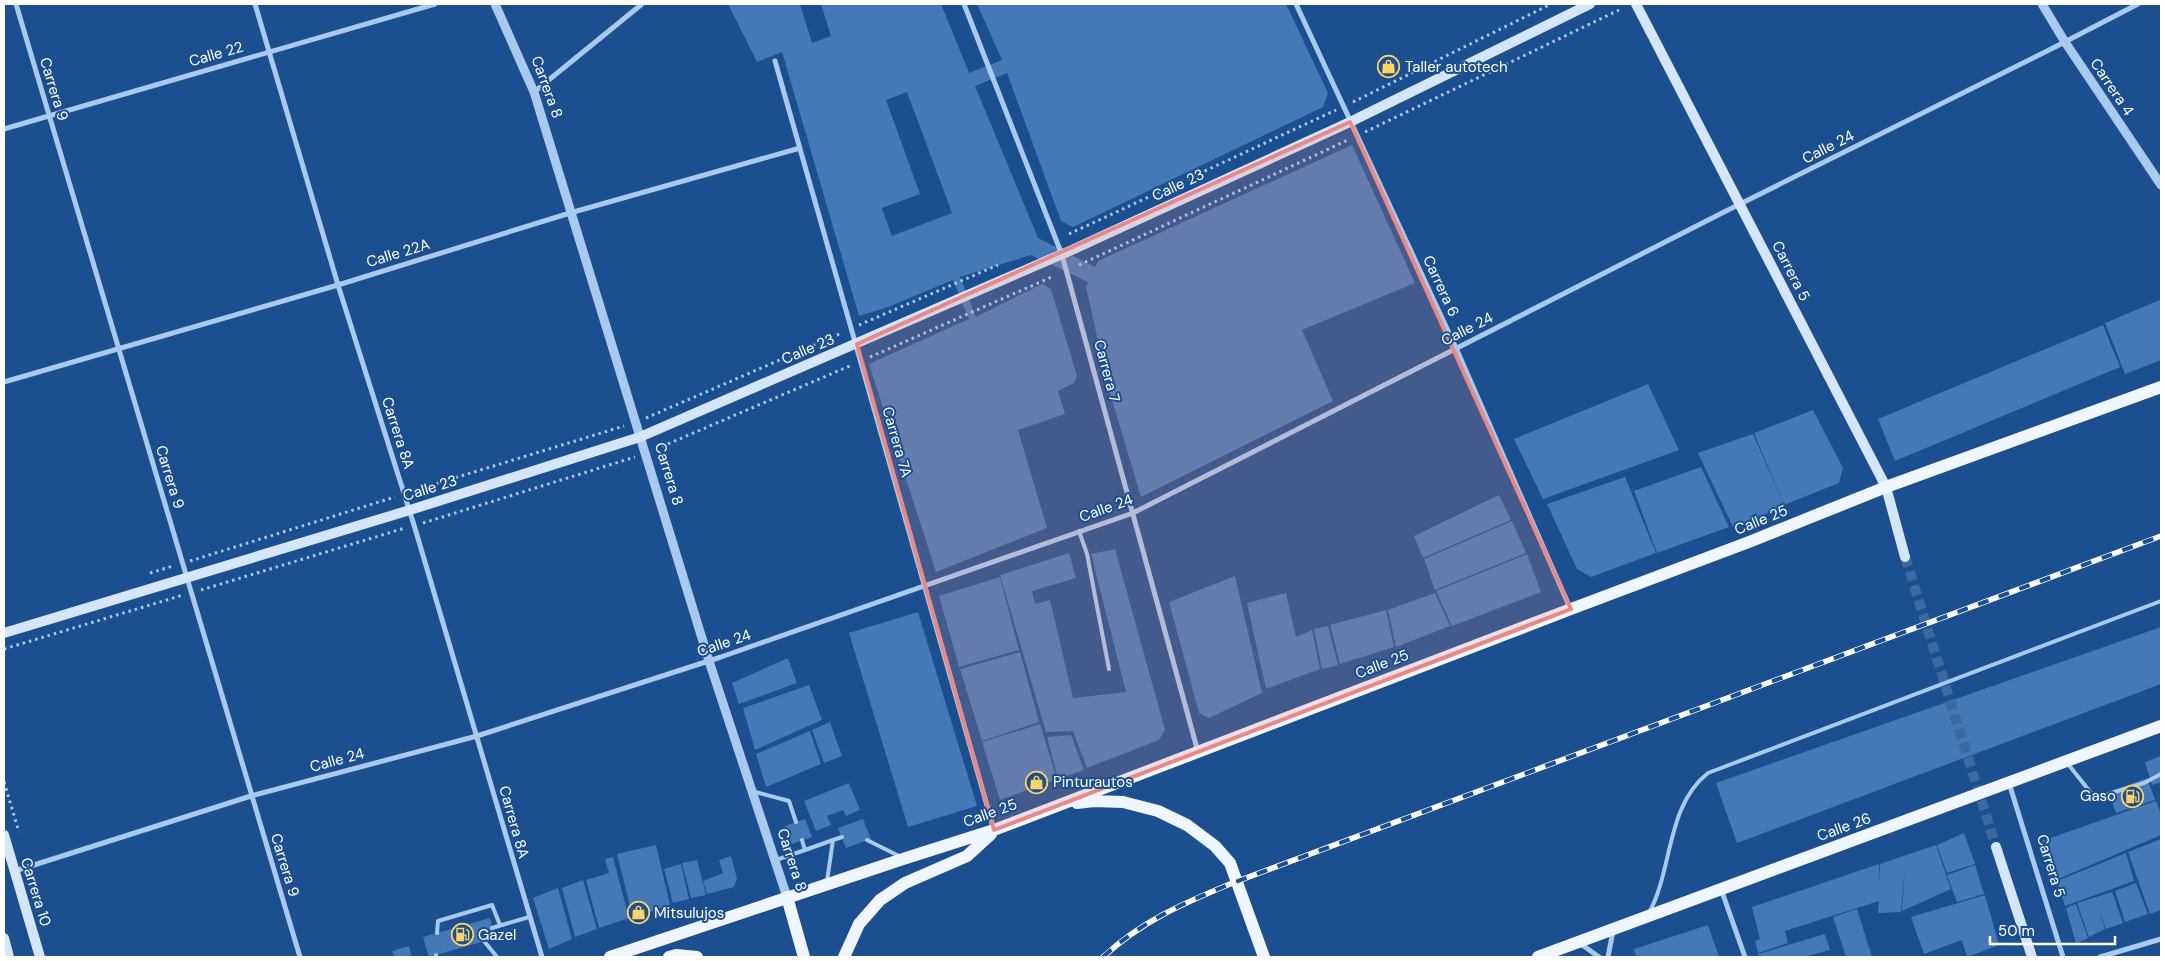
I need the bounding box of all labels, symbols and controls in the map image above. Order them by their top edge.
street label: Calle 22 [187,37,245,71]
street label: Carrera 8 [526,53,568,121]
street label: Carrera 4 [2086,54,2138,120]
street label: Carrera 9 [35,55,73,123]
shop icon: Taller autotech [1377,55,1401,79]
place label: Taller autotech [1405,57,1508,77]
street label: Calle 24 [1799,125,1857,169]
street label: Calle 23 [1149,164,1207,206]
street label: Calle 22A [364,234,432,272]
street label: Carrera 5 [1767,237,1815,305]
street label: Carrera 6 [1418,252,1464,320]
street label: Calle 24 [1438,307,1496,351]
street label: Calle 23 [778,329,838,369]
street label: Carrera 7 [1089,338,1125,404]
street label: Carrera 8A [377,394,419,472]
street label: Carrera 7A [877,404,917,480]
street label: Carrera 8 [650,440,688,508]
street label: Carrera 9 [151,443,189,511]
street label: Calle 23 [400,470,460,506]
street label: Calle 24 [1076,489,1136,527]
street label: Calle 25 [1731,500,1791,540]
street label: Calle 24 [694,624,754,662]
street label: Calle 25 [1352,645,1412,683]
street label: Calle 24 [308,743,366,777]
shop icon: Pinturautos [1025,770,1049,794]
place label: Pinturautos [1053,772,1133,792]
street label: Carrera 8A [494,783,534,861]
fuel station icon: Gaso [2120,784,2144,808]
place label: Gaso [2080,786,2116,806]
street label: Calle 25 [960,794,1020,832]
street label: Calle 26 [1814,808,1874,846]
street label: Carrera 8 [772,826,812,894]
street label: Carrera 9 [266,831,304,899]
street label: Carrera 5 [2032,832,2070,900]
street label: Carrera 10 [16,855,56,929]
shop icon: Mitsulujos [626,901,650,925]
place label: Mitsulujos [654,903,724,923]
scale bar [1990,914,2115,946]
text: 50 m [1998,921,2035,941]
fuel station icon: Gazel [450,923,474,947]
place label: Gazel [478,925,516,945]

